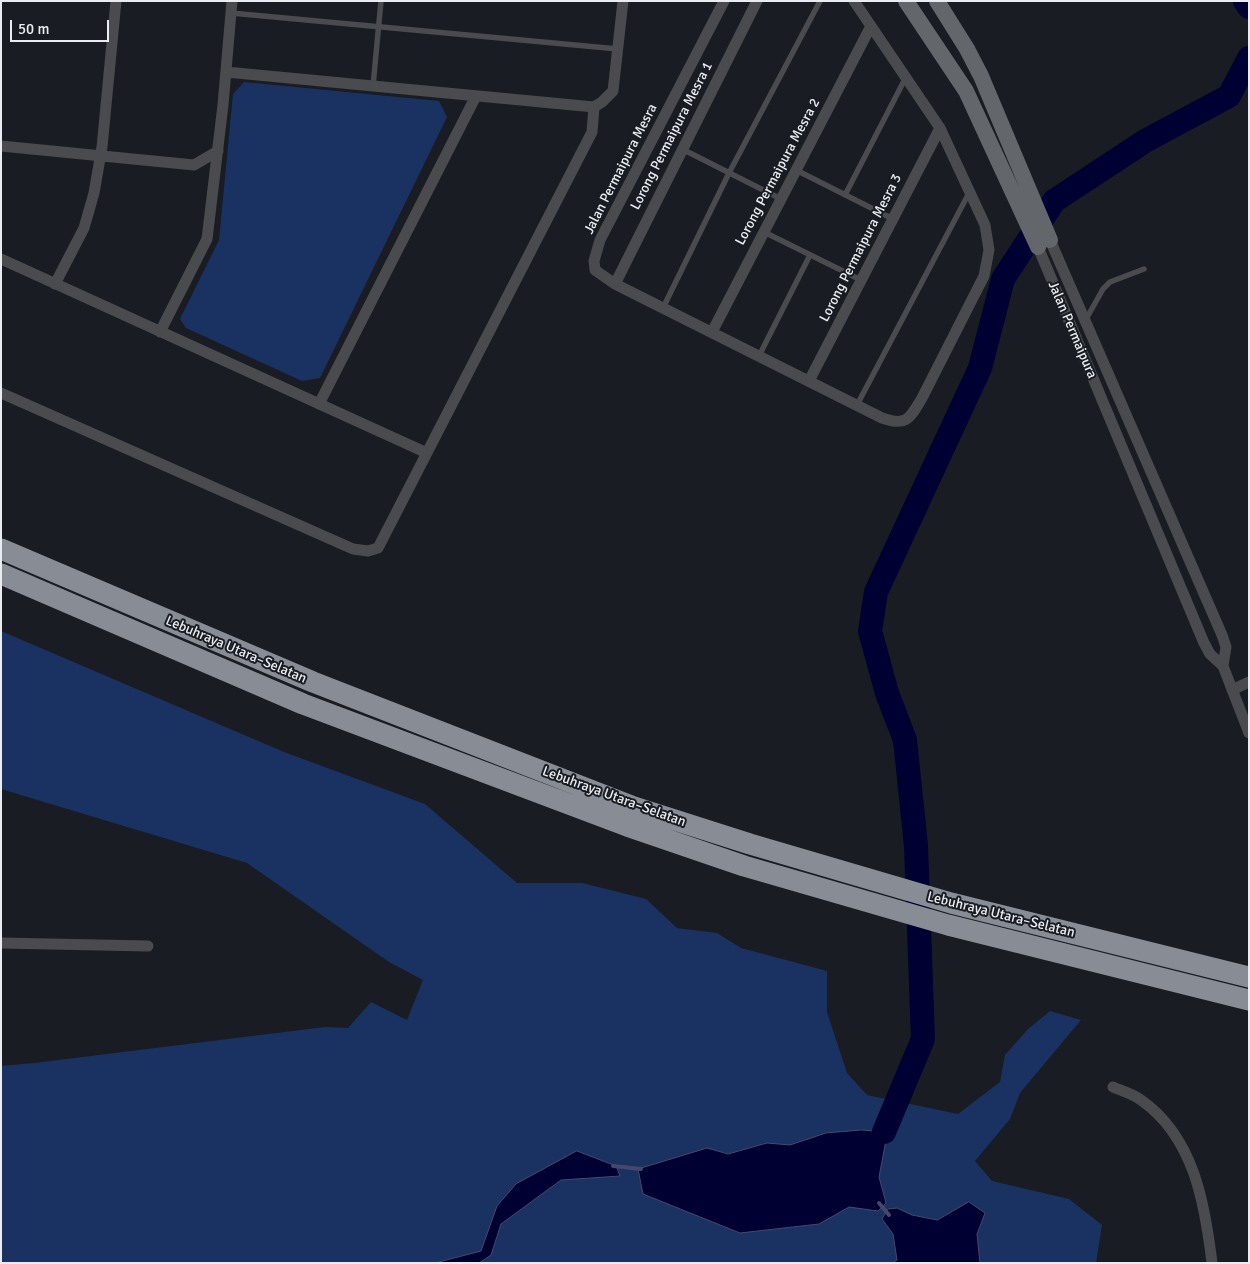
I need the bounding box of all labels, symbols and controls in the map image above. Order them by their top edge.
scale bar [12,10,111,42]
text: 50 m [18,20,49,38]
street label: Lorong Permaipura Mesra 1 [627,59,717,213]
street label: Lorong Permaipura Mesra 2 [732,96,824,248]
street label: Jalan Permaipura Mesra [581,101,661,237]
street label: Lorong Permaipura Mesra 3 [816,171,906,325]
street label: Jalan Permaipura [1044,279,1100,381]
street label: Lebuhraya Utara–Selatan [163,613,309,687]
street label: Lebuhraya Utara–Selatan [540,763,688,831]
street label: Lebuhraya Utara–Selatan [925,889,1077,941]

